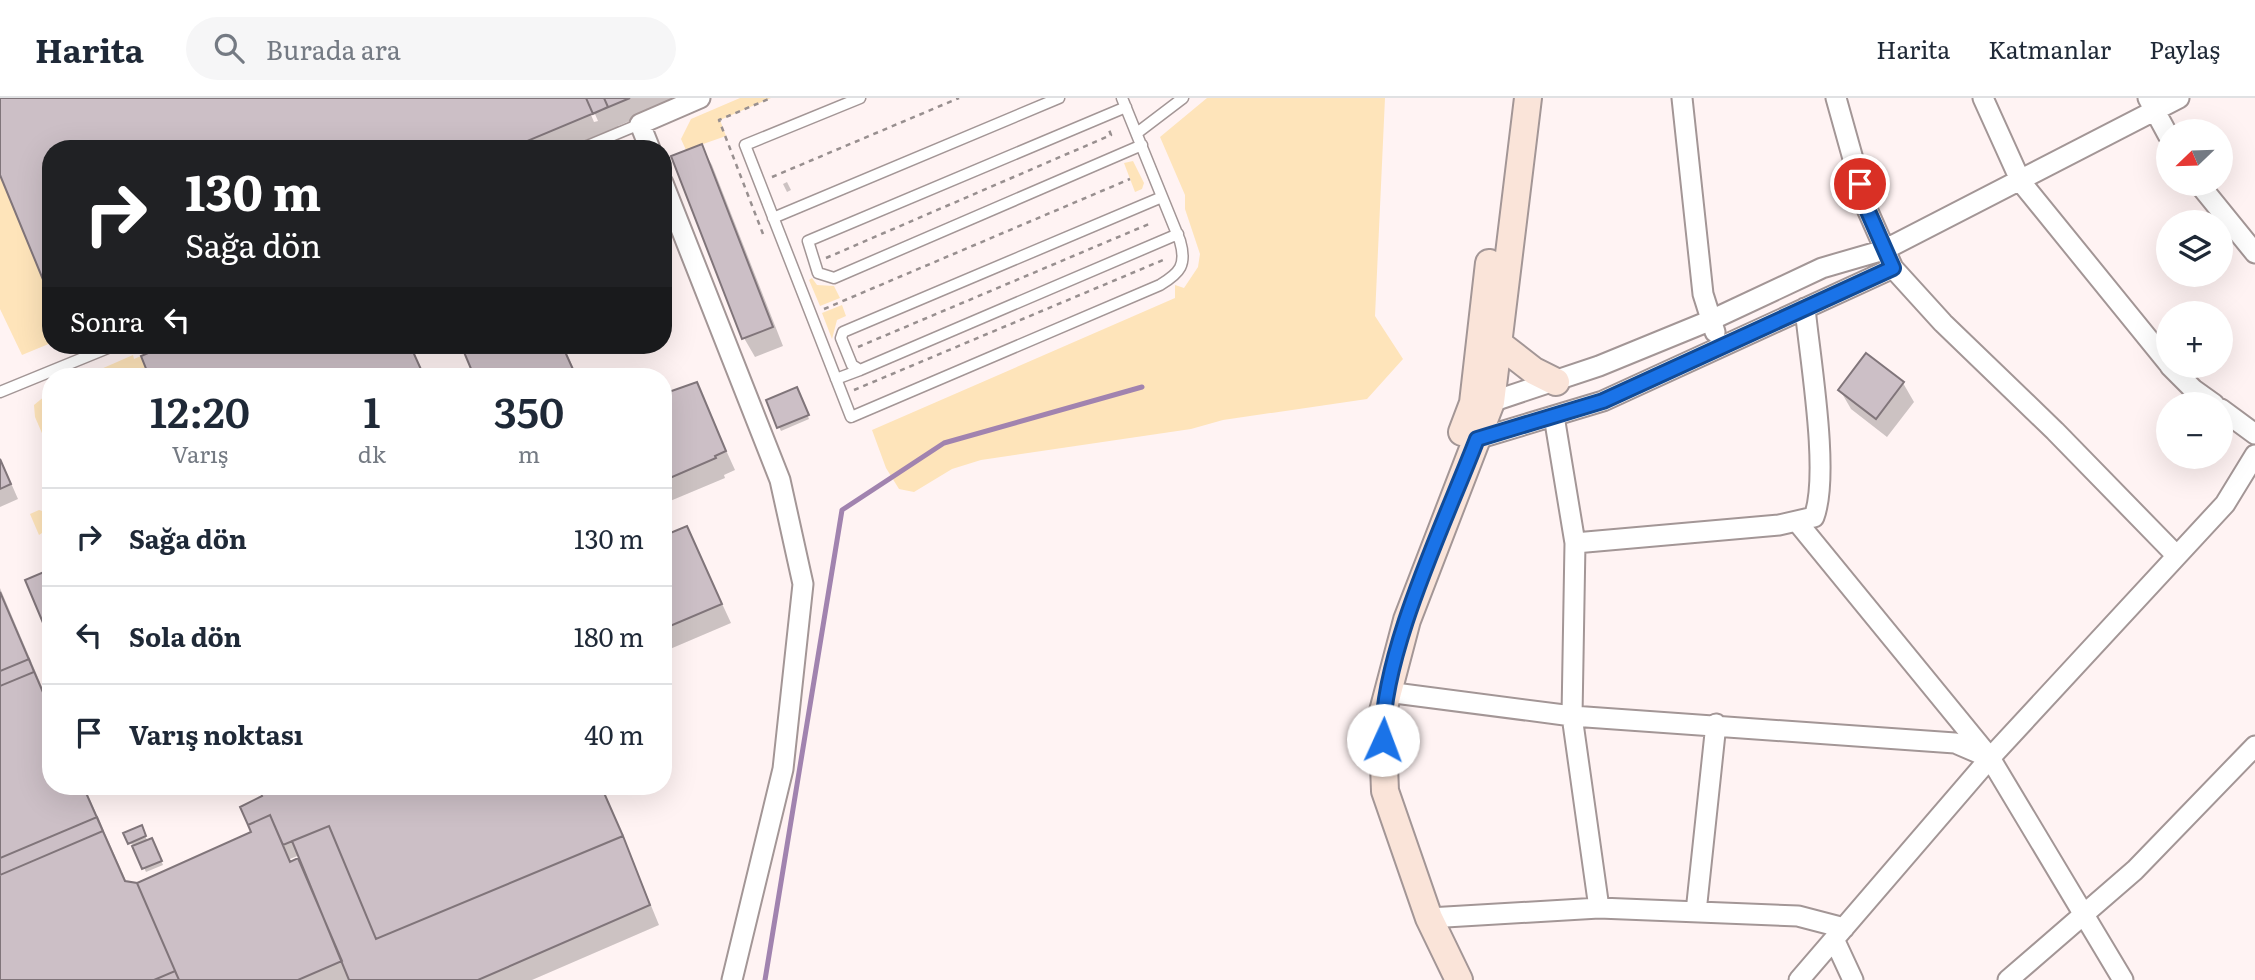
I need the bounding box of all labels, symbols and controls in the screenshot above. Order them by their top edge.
search box [186,17,676,80]
text: Harita [35,24,144,73]
icon: search [210,29,248,67]
text: Burada ara [266,29,401,68]
text: Harita [1876,31,1950,66]
text: Katmanlar [1988,31,2111,66]
text: Paylaş [2149,31,2220,66]
north arrow [2156,119,2233,196]
map controls [2156,119,2233,469]
text: 130 m [185,153,321,226]
pin [1830,154,1890,214]
icon: arrive [1841,165,1879,203]
icon: right [70,168,161,259]
button: layers [2156,210,2233,287]
text: Sağa dön [185,220,321,268]
text: Sonra [70,301,144,340]
icon: left [158,301,196,339]
button: + [2156,301,2233,378]
text: 12:20 [150,379,250,441]
text: 1 [363,379,381,441]
text: 350 [494,379,564,441]
button: − [2156,392,2233,469]
text: Varış [172,436,228,470]
text: dk [358,436,386,470]
text: m [518,436,540,470]
icon: right [70,518,108,556]
text: Sağa dön [129,518,247,557]
text: 130 m [574,518,644,557]
icon: left [70,616,108,654]
text: Sola dön [129,616,242,655]
text: 180 m [574,616,644,655]
position arrow [1346,703,1420,777]
icon: arrive [70,714,108,752]
text: Varış noktası [129,714,303,753]
text: 40 m [584,714,644,753]

